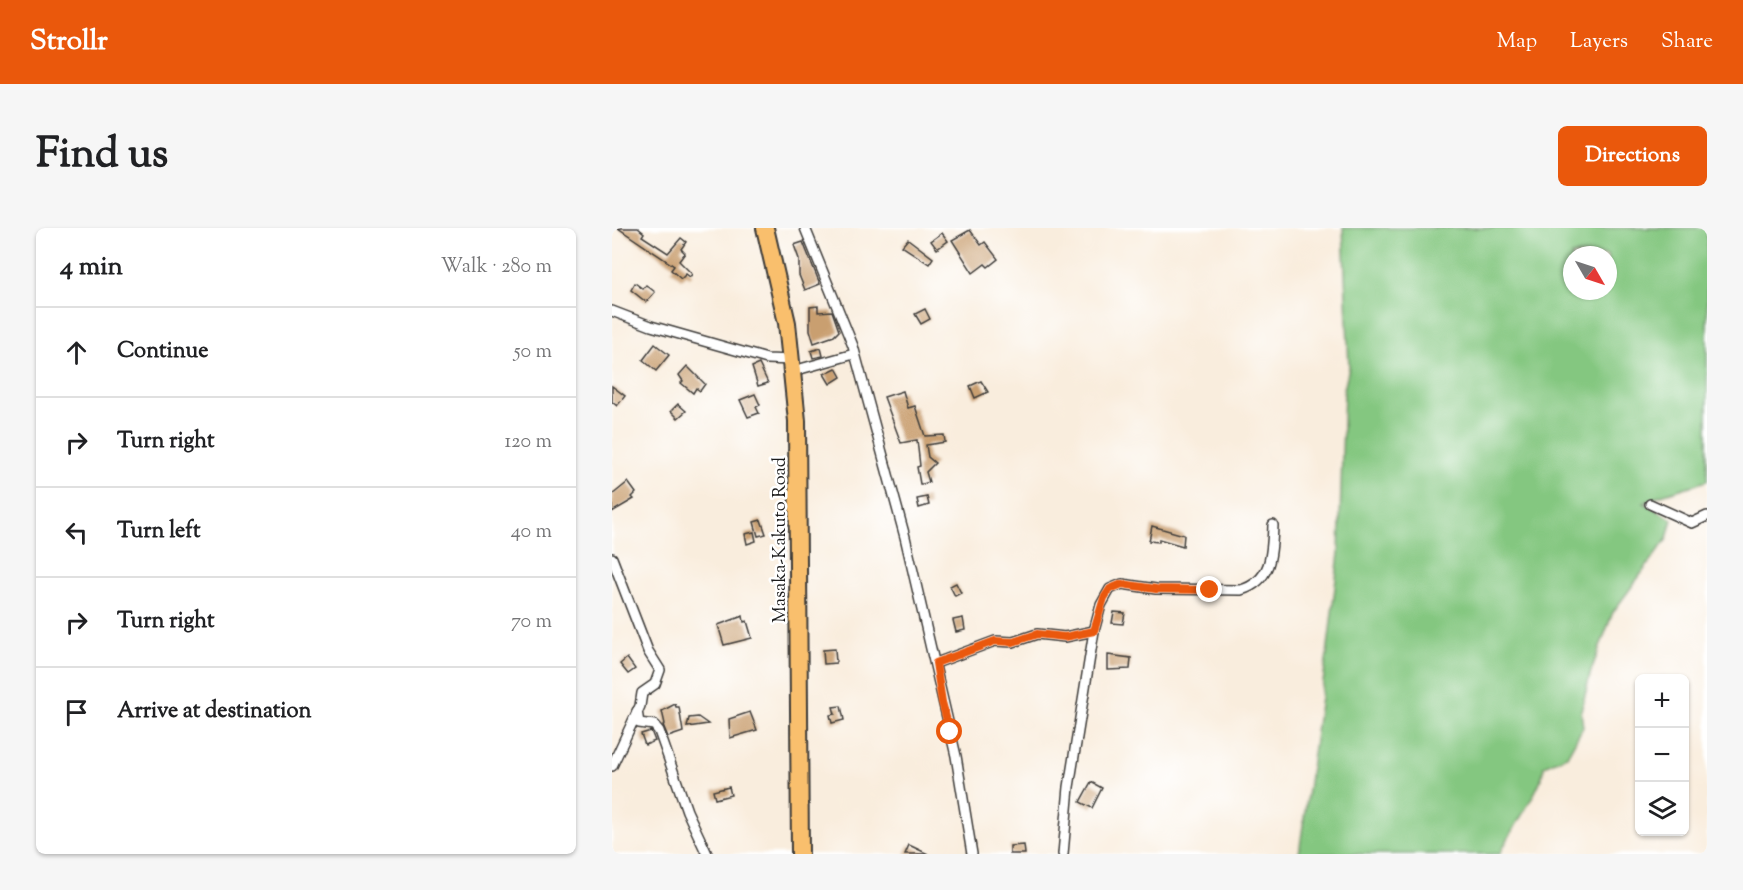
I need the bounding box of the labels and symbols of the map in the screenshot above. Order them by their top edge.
north arrow [1563,246,1617,300]
street label: Masaka-Kakuto Road [768,457,794,623]
route end [1196,576,1222,602]
route start [936,718,962,744]

